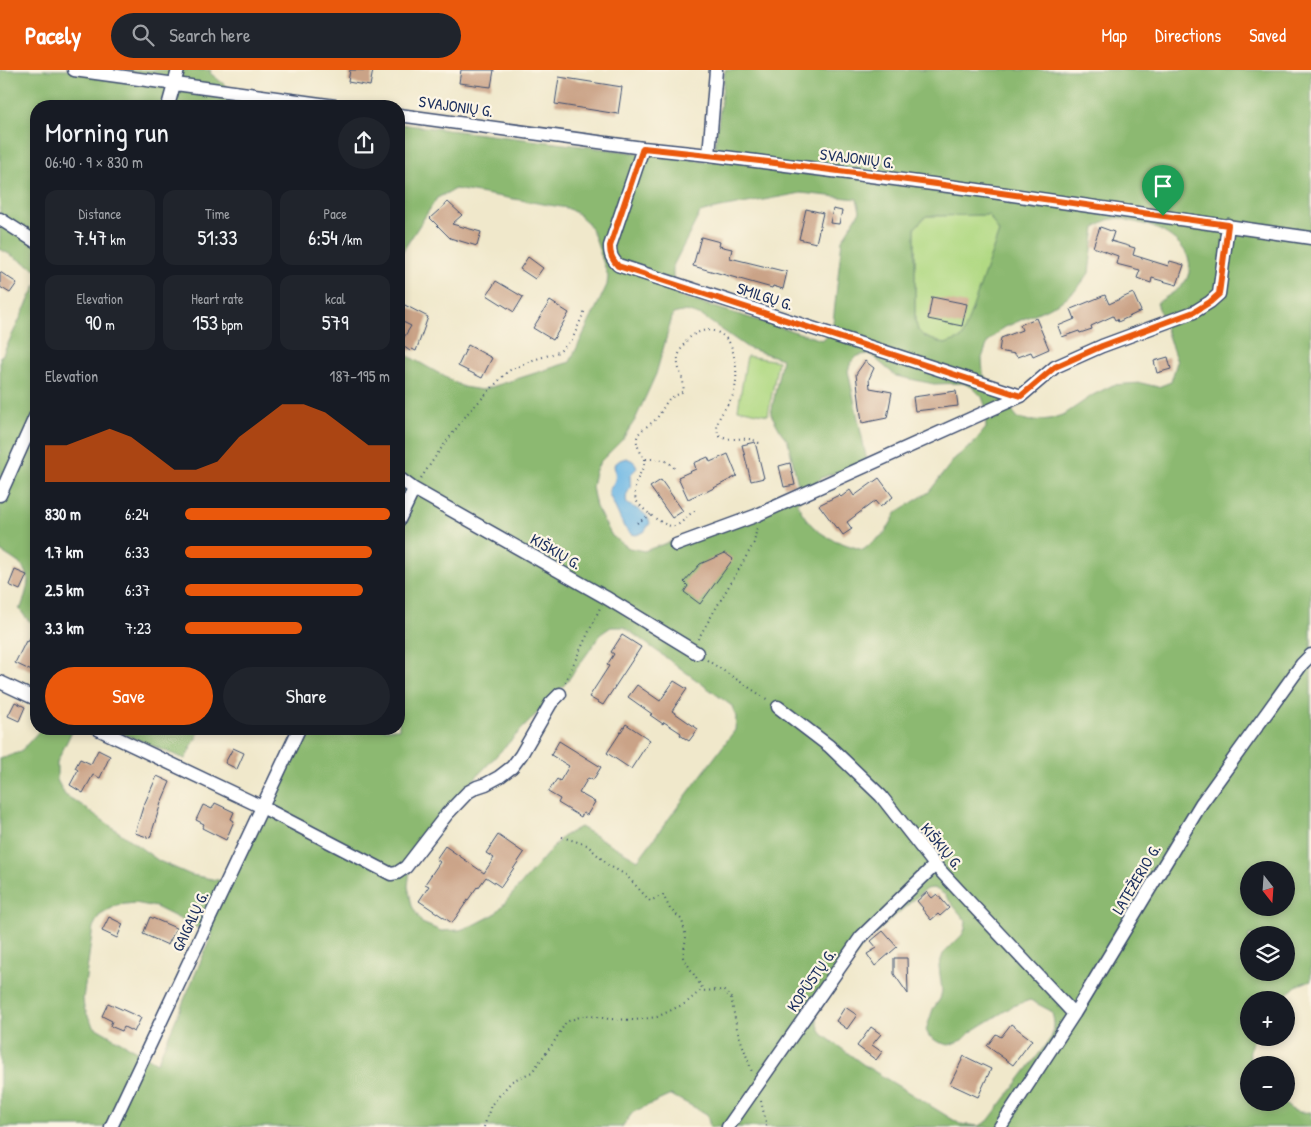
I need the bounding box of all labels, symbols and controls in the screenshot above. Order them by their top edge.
search box [111,13,461,58]
text: Pacely [25,19,81,51]
icon: search [129,21,157,49]
text: Search here [169,22,251,48]
text: Map [1102,23,1127,48]
text: Directions [1155,23,1221,48]
text: Saved [1249,23,1286,48]
street label: SVAJONIŲ G. [417,90,495,122]
text: Morning run [45,113,169,151]
button: share [338,117,390,169]
street label: SVAJONIŲ G. [819,143,895,173]
text: 06:40 · 9 × 830 m [45,151,143,173]
pin [1142,165,1184,216]
icon: arrive [1149,172,1177,200]
text: Distance [78,204,121,223]
text: Time [205,204,230,223]
text: Pace [324,204,347,223]
text: 7.47 [74,223,107,252]
text: 51:33 [197,223,238,252]
text: 6:54 [308,223,338,252]
text: km [107,230,126,249]
text: /km [338,230,362,249]
street label: SMILGŲ G. [734,277,796,315]
text: Elevation [77,289,123,308]
text: Heart rate [191,289,244,308]
text: kcal [325,289,345,308]
text: 90 [85,308,102,337]
text: 153 [192,308,218,337]
text: 579 [322,308,349,337]
text: m [102,315,115,334]
text: bpm [218,315,243,334]
text: Elevation [45,365,98,387]
text: 187–195 m [330,365,390,387]
text: 830 m [45,503,81,525]
text: 6:24 [125,503,149,525]
street label: KIŠKIŲ G. [527,528,585,574]
text: 1.7 km [45,541,83,563]
text: 6:33 [125,541,149,563]
text: 2.5 km [45,579,84,601]
text: 6:37 [125,579,150,601]
text: 3.3 km [45,617,84,639]
text: 7:23 [125,617,151,639]
button: Save [45,667,213,725]
button: Share [223,667,390,725]
street label: KIŠKIŲ G. [916,818,968,874]
street label: LATEŽERIO G. [1106,840,1166,918]
north arrow [1240,861,1295,916]
map controls [1240,861,1295,1111]
street label: GAIGALŲ G. [166,887,214,955]
button: layers [1240,926,1295,981]
street label: KOPŪSTŲ G. [781,944,841,1016]
button: + [1240,991,1295,1046]
button: − [1240,1056,1295,1111]

